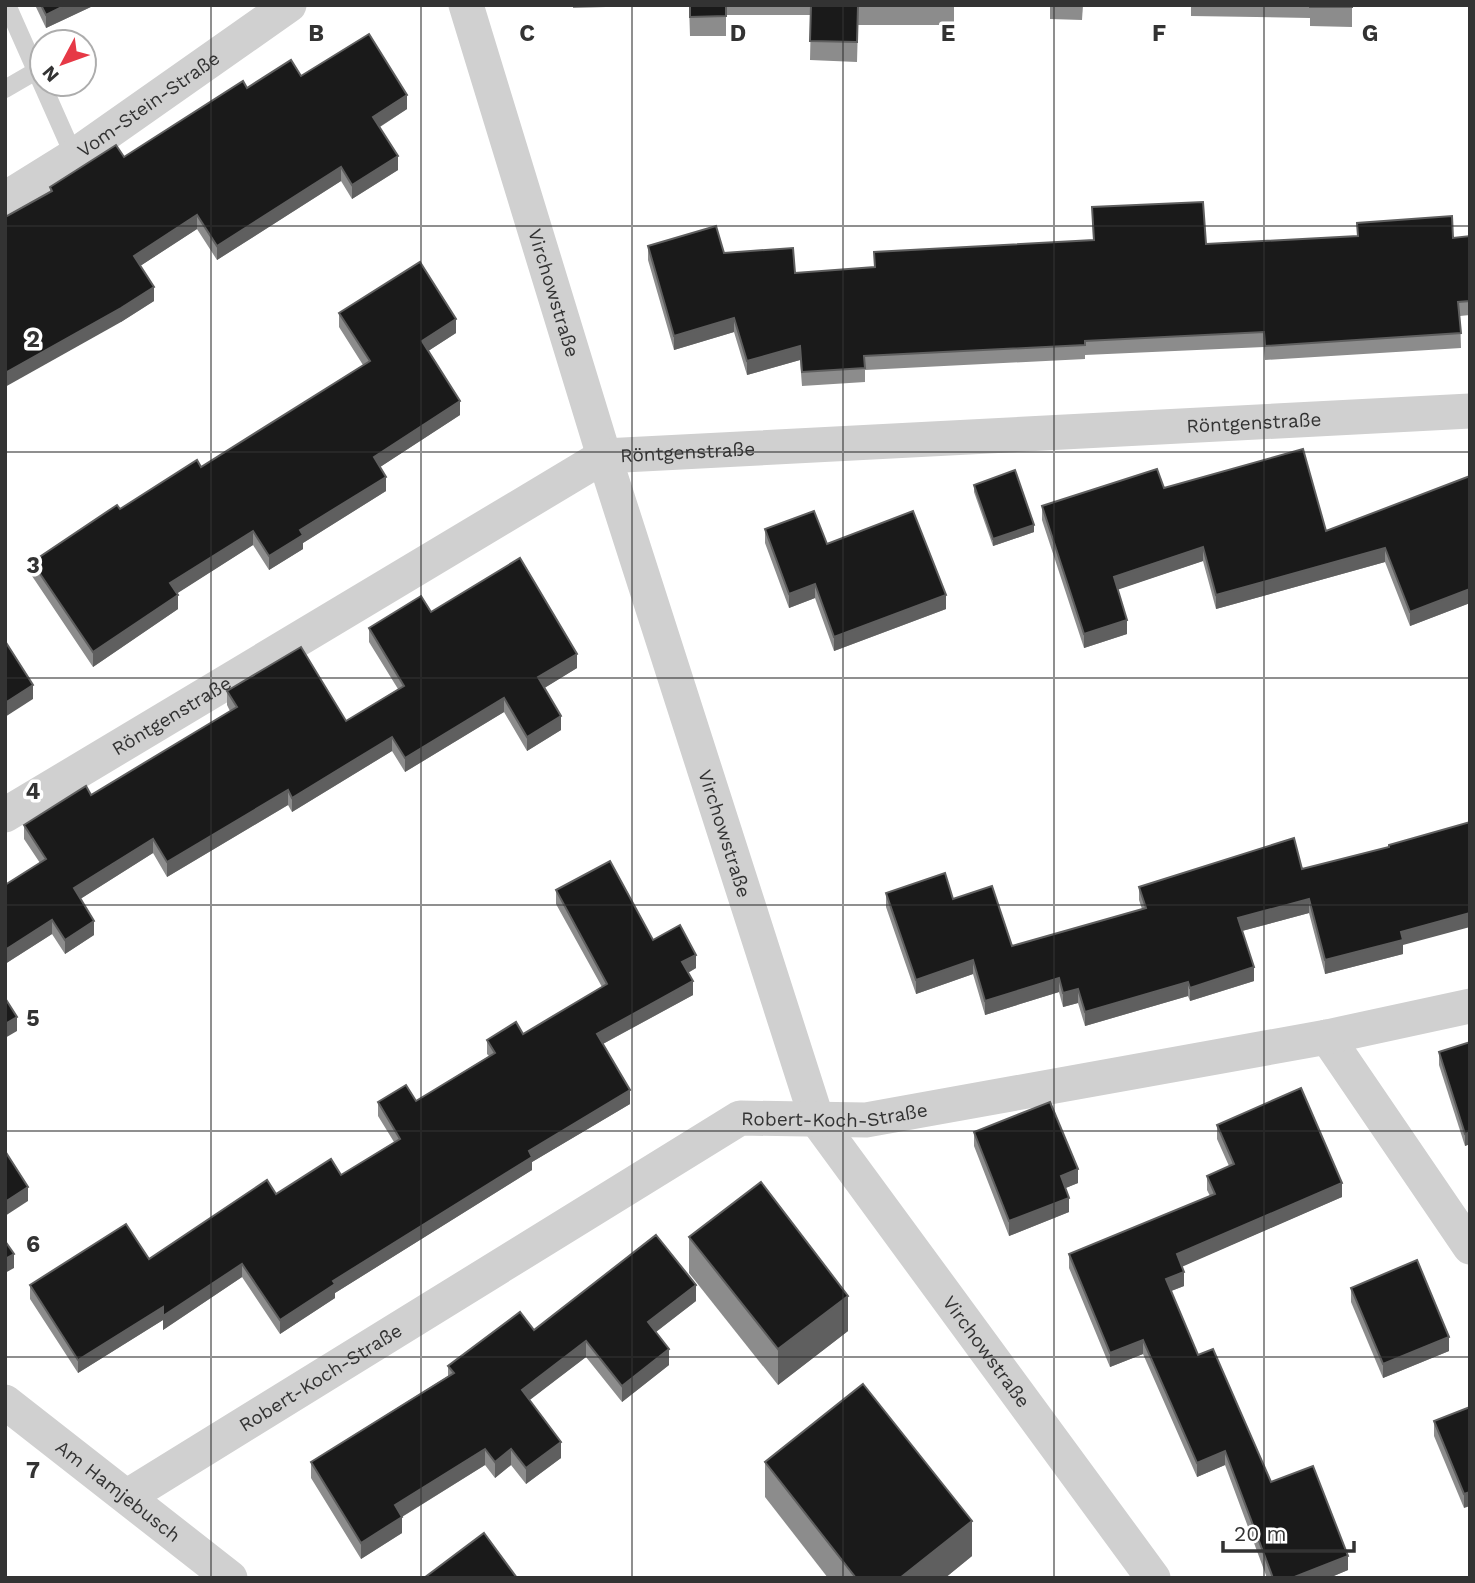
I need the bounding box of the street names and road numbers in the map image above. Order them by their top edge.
street label: Vom-Stein-Straße [73,46,224,162]
street label: Virchowstraße [524,226,585,360]
street label: Röntgenstraße [1186,407,1322,437]
street label: Röntgenstraße [619,437,756,467]
street label: Röntgenstraße [108,671,235,760]
street label: Virchowstraße [694,767,756,900]
street label: Robert-Koch-Straße [741,1098,929,1132]
street label: Virchowstraße [938,1291,1035,1412]
street label: Robert-Koch-Straße [235,1318,406,1436]
street label: Am Hamjebusch [51,1435,185,1547]

